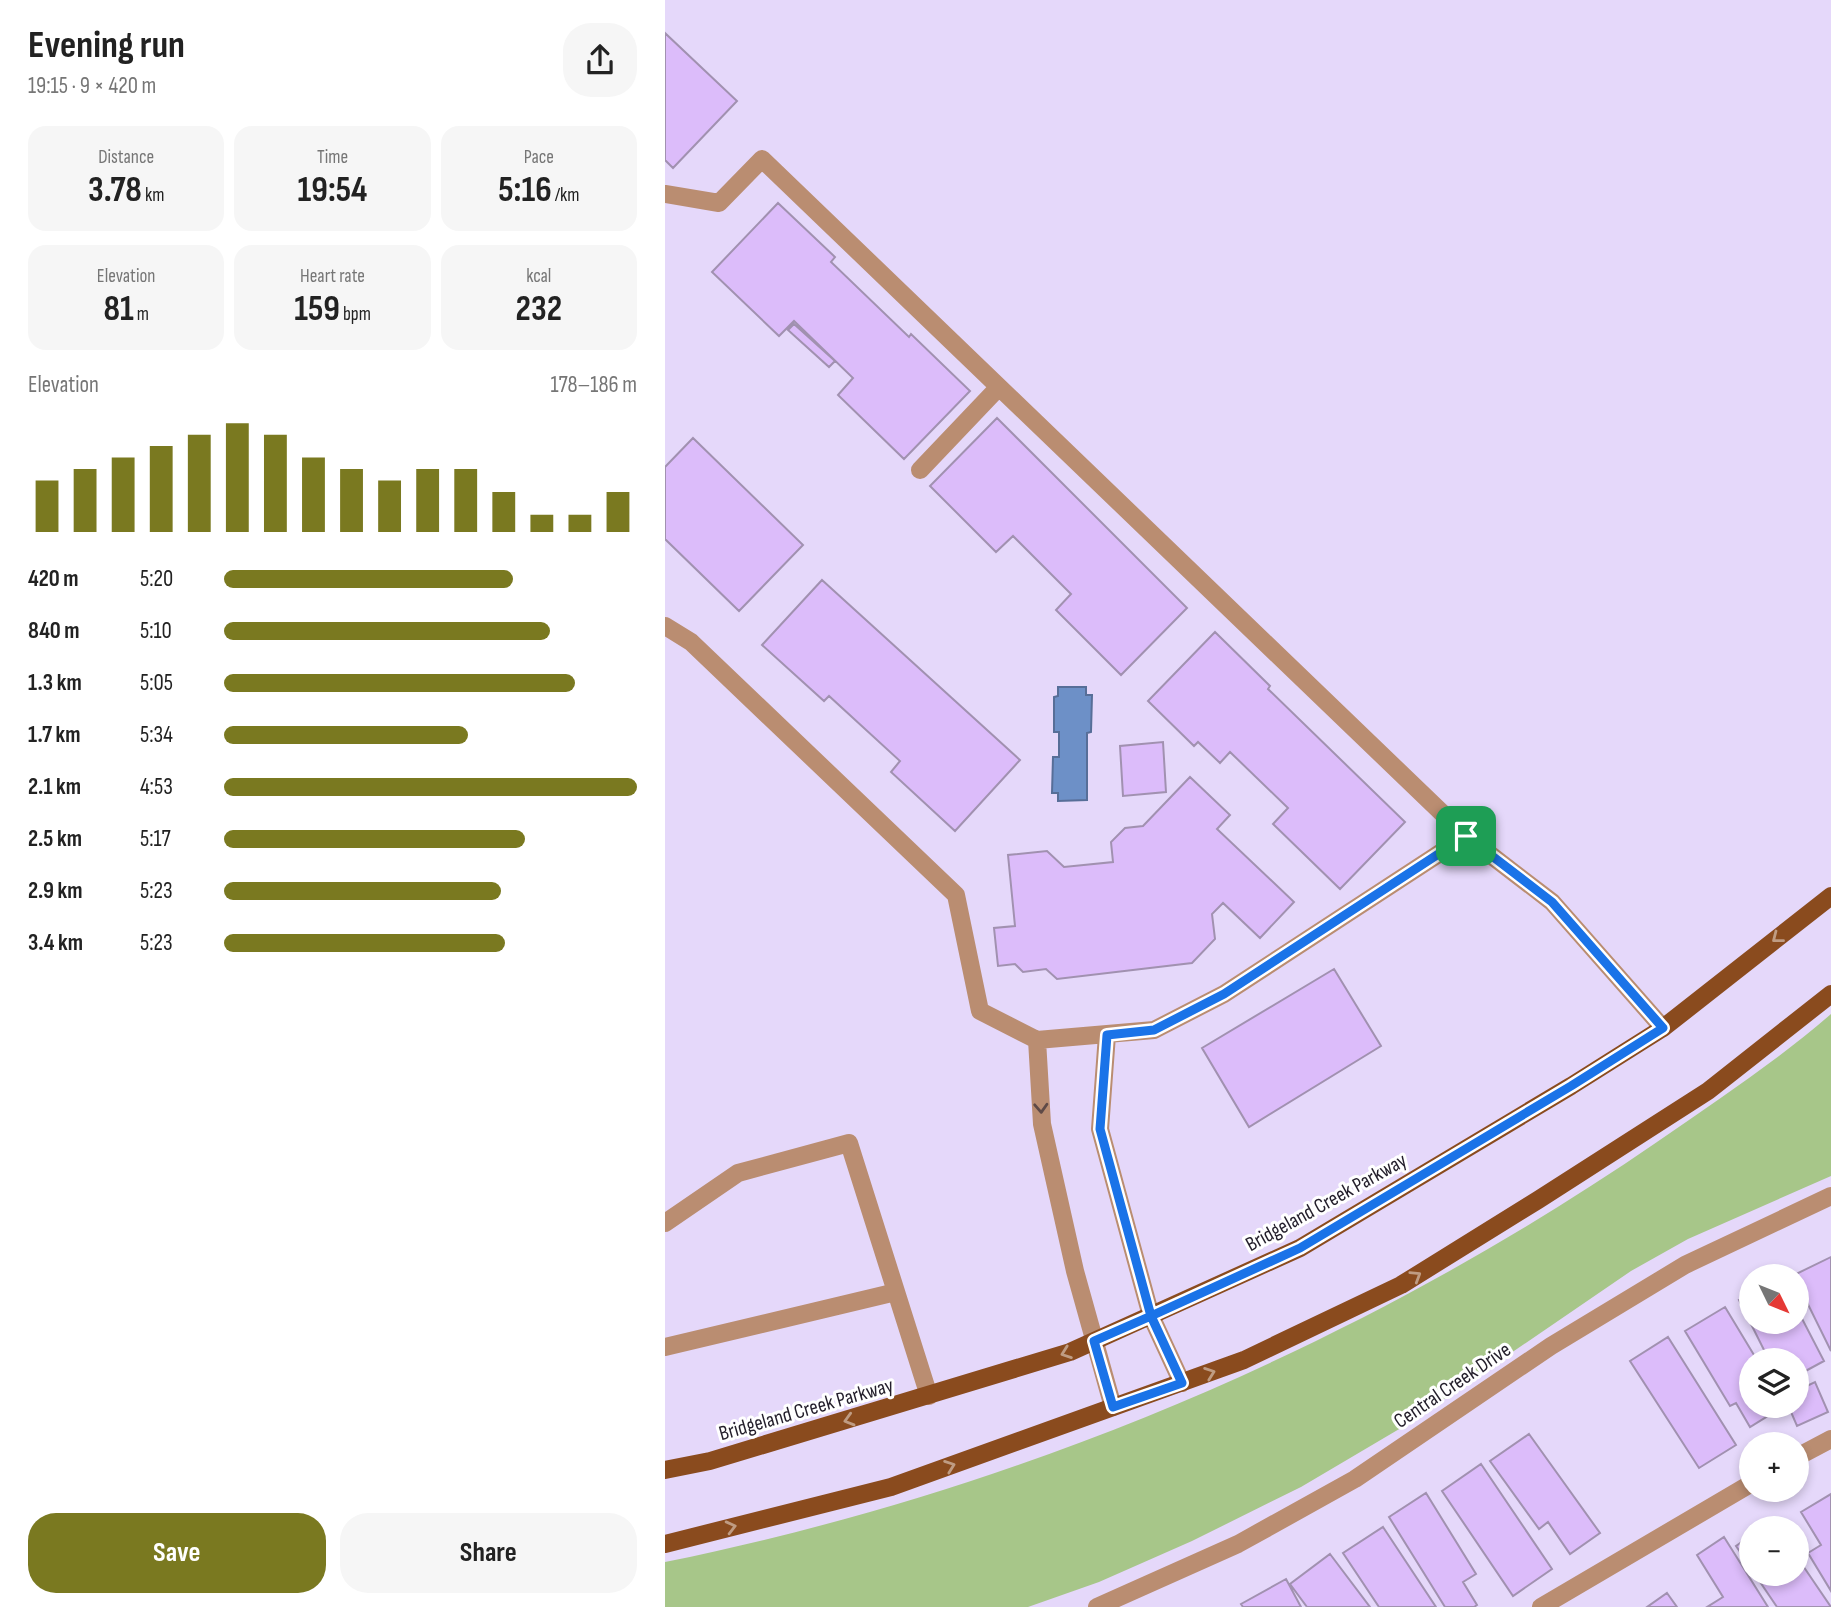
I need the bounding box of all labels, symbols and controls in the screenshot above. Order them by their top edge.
text: Evening run [28,23,185,68]
button: share [563,23,637,97]
text: 19:15 · 9 × 420 m [28,72,156,100]
text: Distance [98,146,154,169]
text: Time [317,146,348,169]
text: Pace [524,146,554,169]
text: 3.78 [88,169,142,212]
text: 19:54 [298,169,367,212]
text: 5:16 [498,169,552,212]
text: km [142,184,164,207]
text: /km [552,184,579,207]
text: Elevation [97,265,155,288]
text: Heart rate [300,265,365,288]
text: kcal [526,265,551,288]
text: 81 [103,288,134,331]
text: 159 [294,288,340,331]
text: 232 [516,288,562,331]
text: m [134,303,149,326]
text: bpm [340,303,371,326]
text: Elevation [28,371,99,399]
text: 178–186 m [550,371,637,399]
text: 420 m [28,565,79,593]
text: 5:20 [140,565,173,593]
text: 840 m [28,617,80,645]
text: 5:10 [140,617,172,645]
text: 1.3 km [28,669,82,697]
text: 5:05 [140,669,173,697]
text: 1.7 km [28,721,81,749]
text: 5:34 [140,721,173,749]
text: 2.1 km [28,773,81,801]
text: 4:53 [140,773,173,801]
pin [1436,806,1496,866]
icon: arrive [1447,817,1485,855]
text: 2.5 km [28,825,82,853]
text: 5:17 [140,825,171,853]
text: 2.9 km [28,877,82,905]
text: 5:23 [140,877,173,905]
text: 3.4 km [28,929,83,957]
text: 5:23 [140,929,173,957]
one-way arrow [1773,930,1785,943]
one-way arrow [1033,1103,1048,1114]
street label: Bridgeland Creek Parkway [1241,1148,1411,1257]
north arrow [1739,1264,1809,1334]
map controls [1739,1264,1809,1586]
one-way arrow [1408,1272,1421,1285]
street label: Central Creek Drive [1389,1337,1516,1434]
one-way arrow [1061,1345,1073,1359]
button: layers [1739,1348,1809,1418]
one-way arrow [1204,1367,1216,1381]
street label: Bridgeland Creek Parkway [716,1373,896,1446]
one-way arrow [843,1412,855,1427]
button: + [1739,1432,1809,1502]
one-way arrow [943,1460,955,1474]
button: Save [28,1513,326,1593]
button: Share [340,1513,637,1593]
button: − [1739,1516,1809,1586]
one-way arrow [725,1521,737,1536]

